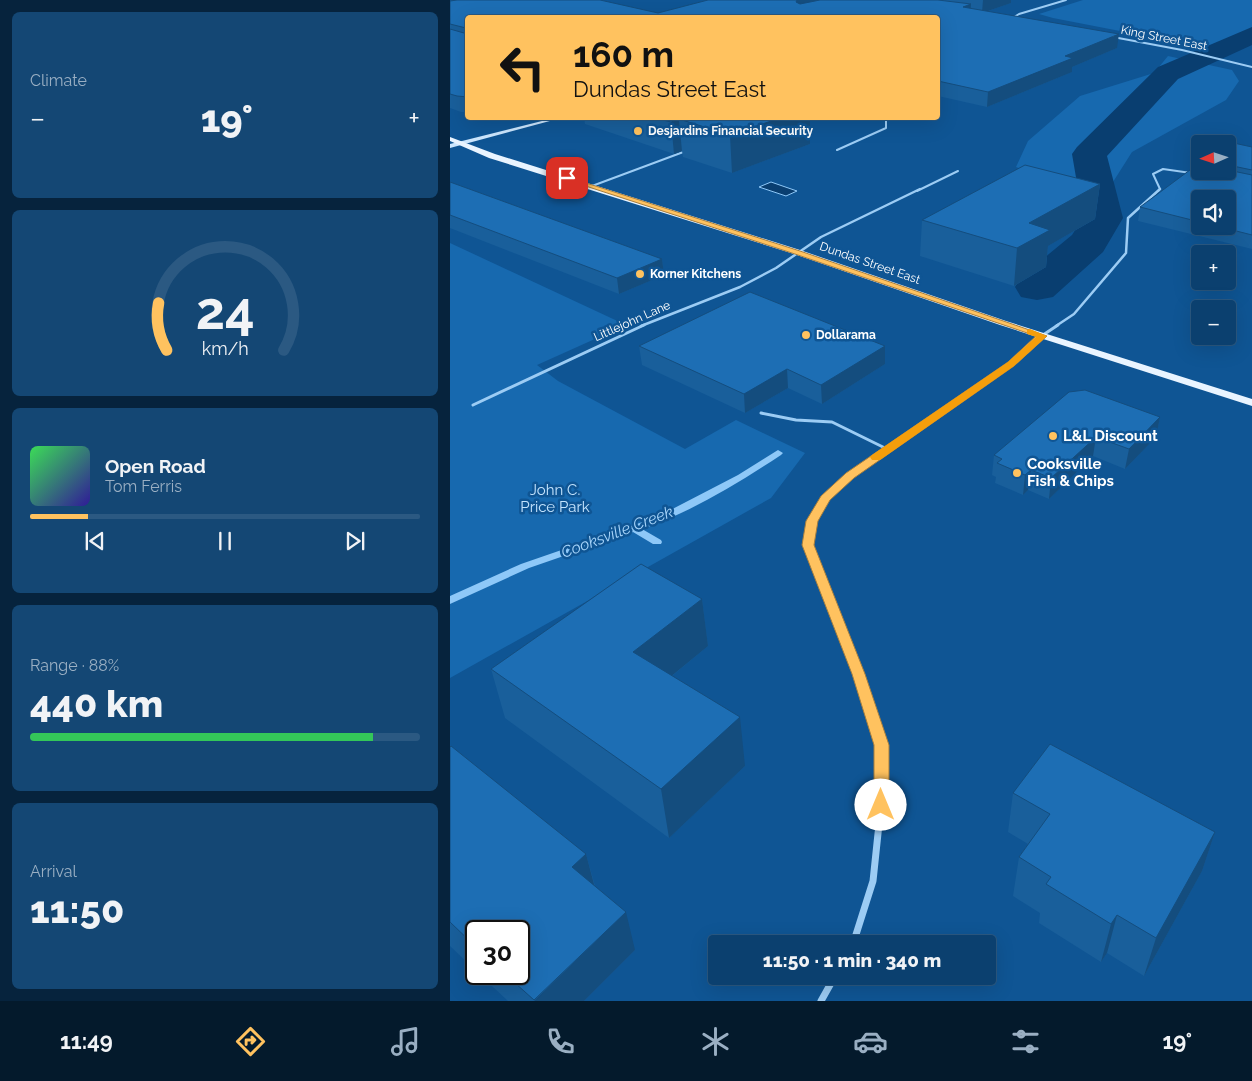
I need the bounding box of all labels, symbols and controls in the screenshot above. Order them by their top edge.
street label: King Street East [1120,23,1208,53]
text: 160 m [573,34,674,75]
icon: left [490,35,555,100]
text: Climate [30,71,87,90]
text: Dundas Street East [573,76,766,102]
text: 19° [201,96,253,141]
text: − [30,102,45,135]
text: + [408,102,420,135]
place label: Desjardins Financial Security [648,124,814,138]
marker: Desjardins Financial Security [632,125,644,137]
north arrow [1191,135,1236,180]
map controls [1191,135,1236,345]
pin [546,157,588,199]
icon: arrive [553,164,581,192]
button: sound [1191,190,1236,235]
street label: Dundas Street East [818,239,922,287]
button: + [1191,245,1236,290]
place label: Korner Kitchens [650,267,741,281]
marker: Korner Kitchens [634,268,646,280]
text: 24 [195,280,255,341]
street label: Littlejohn Lane [591,298,673,344]
button: − [1191,300,1236,345]
place label: Dollarama [816,328,876,342]
marker: Dollarama [800,329,812,341]
text: km/h [201,338,249,359]
place label: L&L Discount [1063,427,1158,445]
marker: L&L Discount [1047,430,1059,442]
text: Open Road [105,455,206,477]
place label: Cooksville Fish & Chips [1027,455,1114,490]
marker: Cooksville Fish & Chips [1011,467,1023,479]
text: Tom Ferris [105,477,182,496]
park label: John C. Price Park [520,481,590,516]
water label: Cooksville Creek [558,502,676,562]
icon: previous [81,527,109,555]
icon: pause [211,527,239,555]
icon: next [341,527,369,555]
text: Range · 88% [30,656,119,675]
text: 440 km [30,681,163,726]
position arrow [854,778,906,830]
text: Arrival [30,862,77,881]
text: 11:50 [30,887,124,932]
speed limit sign: 30 [465,920,530,985]
text: 11:50 · 1 min · 340 m [763,949,941,971]
icon: directions [233,1024,268,1059]
icon: music [388,1024,423,1059]
icon: phone [543,1024,578,1059]
icon: climate [698,1024,733,1059]
icon: car [853,1024,888,1059]
icon: filters [1008,1024,1043,1059]
text: 11:49 [60,1028,113,1054]
text: 19° [1162,1028,1192,1054]

